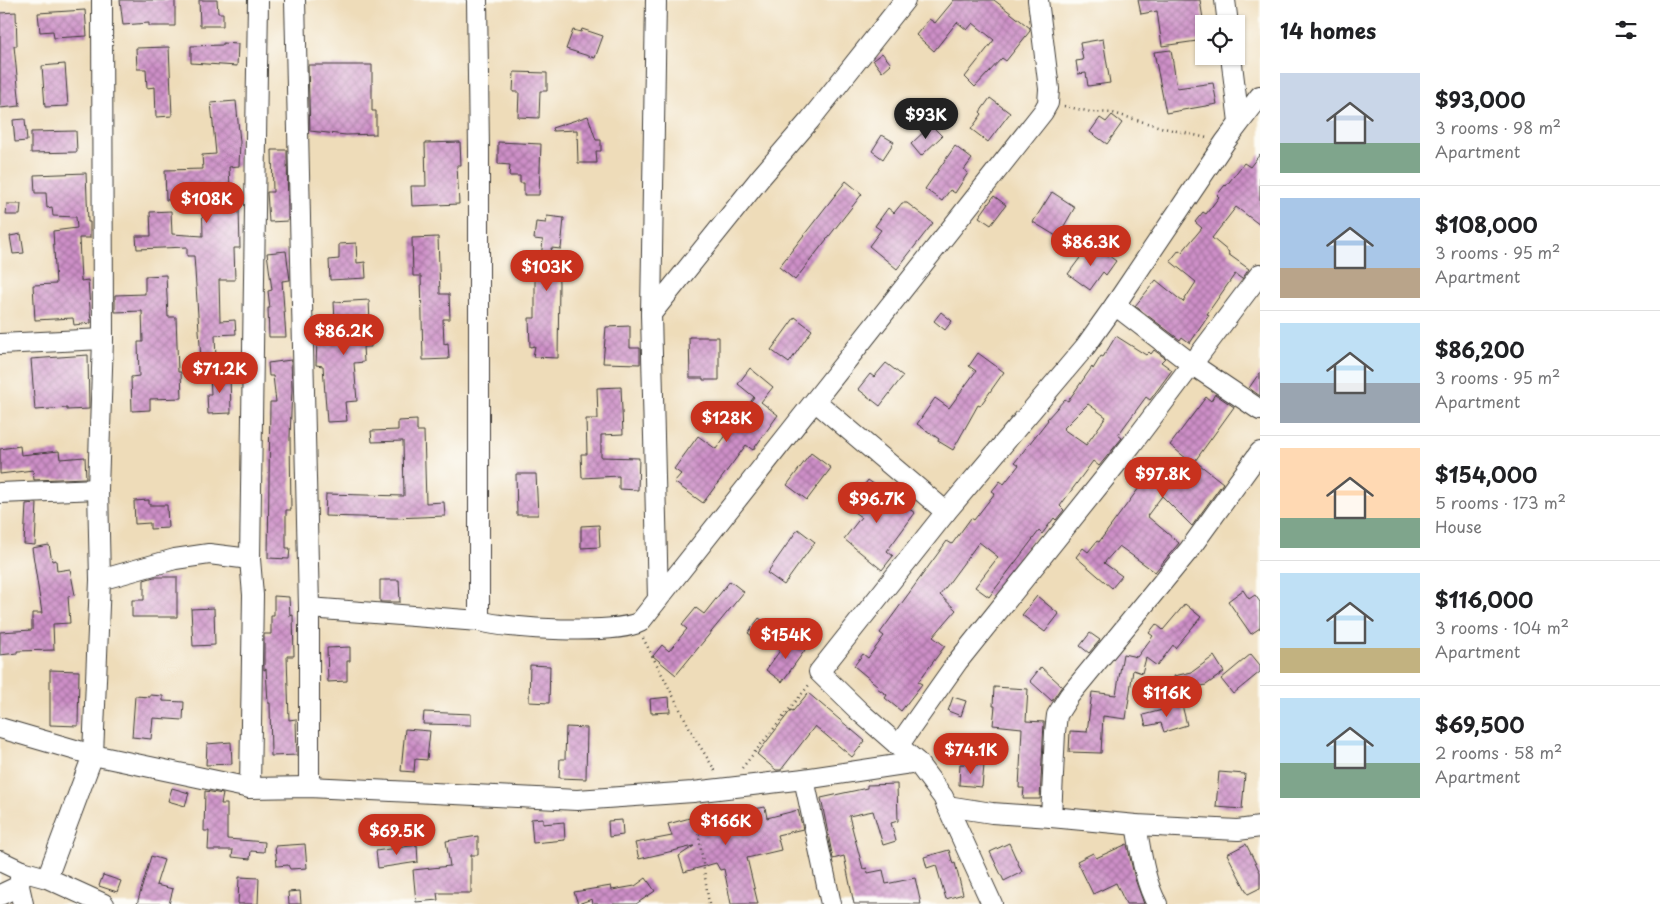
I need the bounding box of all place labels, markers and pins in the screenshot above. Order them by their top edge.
pin: $93K [896,98,956,140]
pin: $108K [172,182,242,224]
pin: $86.3K [1050,224,1132,267]
pin: $103K [512,250,582,292]
pin: $86.2K [303,314,385,356]
pin: $71.2K [179,352,261,394]
pin: $128K [692,400,762,443]
pin: $97.8K [1122,456,1204,499]
pin: $96.7K [836,482,918,524]
pin: $154K [751,618,821,660]
pin: $116K [1132,676,1202,718]
pin: $74.1K [930,732,1012,775]
pin: $166K [691,804,761,846]
pin: $69.5K [356,814,438,856]

